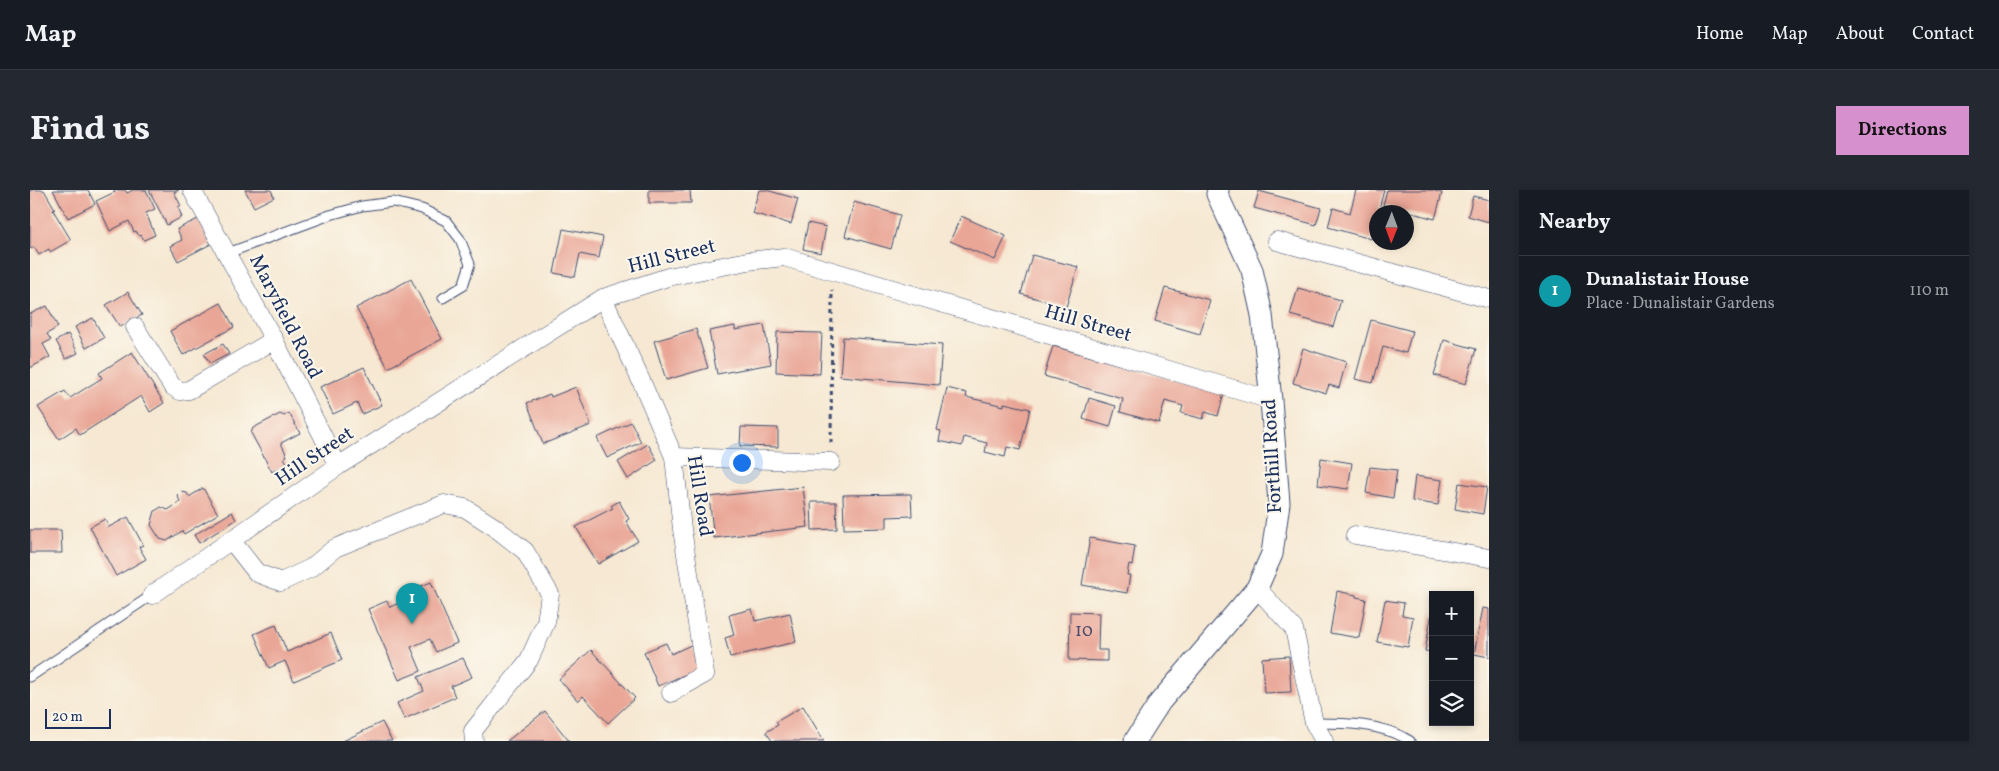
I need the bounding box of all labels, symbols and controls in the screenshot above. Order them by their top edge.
text: Map [25,18,76,52]
text: Home [1696,22,1744,47]
text: Map [1772,22,1808,47]
text: About [1836,22,1884,47]
text: Contact [1912,22,1974,47]
text: Find us [30,106,150,154]
button: Directions [1836,106,1969,155]
north arrow [1369,205,1414,250]
text: Nearby [1539,208,1610,237]
street label: Hill Street [625,233,719,281]
street label: Maryfield Road [242,250,328,384]
text: Dunalistair House [1586,267,1749,293]
text: 1 [1552,280,1558,302]
text: 110 m [1910,280,1949,302]
text: Place · Dunalistair Gardens [1586,293,1775,315]
street label: Hill Street [1041,298,1135,350]
street label: Forthill Road [1256,398,1290,514]
street label: Hill Street [270,420,360,494]
your location [729,450,755,476]
street label: Hill Road [679,453,719,539]
pin: 1 [396,583,428,624]
map controls [1429,591,1474,726]
button: + [1429,591,1474,636]
house number: 10 [1075,619,1093,644]
button: − [1429,636,1474,681]
button: layers [1429,681,1474,726]
scale bar [45,706,111,729]
text: 20 m [52,708,83,727]

